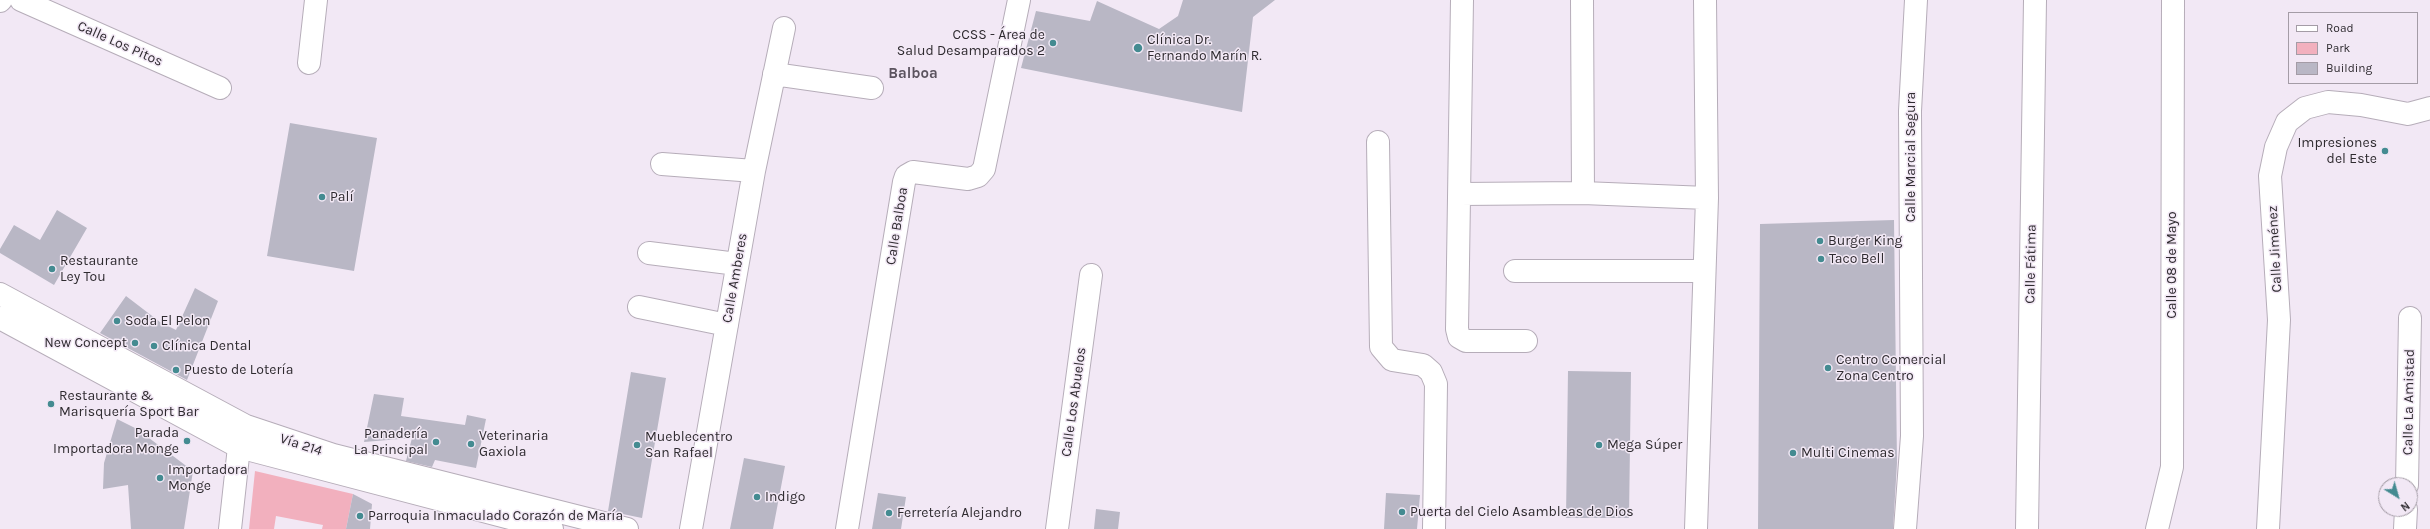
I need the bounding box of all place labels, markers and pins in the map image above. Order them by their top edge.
place label: CCSS - Área de Salud Desamparados 2 [897,27,1045,60]
place label: Clínica Dr. Fernando Marín R. [1147,32,1262,64]
marker: CCSS - Área de Salud Desamparados 2 [1048,38,1058,48]
marker: Clínica Dr. Fernando Marín R. [1132,42,1144,54]
place label: Impresiones del Este [2297,135,2377,168]
marker: Impresiones del Este [2380,146,2390,156]
place label: Palí [330,189,354,205]
marker: Palí [317,192,327,202]
place label: Burger King [1828,233,1903,249]
marker: Burger King [1815,236,1825,246]
place label: Taco Bell [1829,251,1884,267]
place label: Restaurante Ley Tou [60,253,138,286]
marker: Taco Bell [1816,254,1826,264]
marker: Restaurante Ley Tou [47,264,57,274]
place label: Soda El Pelon [125,313,211,329]
marker: Soda El Pelon [112,316,122,326]
place label: New Concept [44,335,127,351]
marker: New Concept [130,338,140,348]
place label: Clínica Dental [162,338,251,354]
marker: Clínica Dental [149,341,159,351]
place label: Centro Comercial Zona Centro [1836,352,1946,384]
place label: Puesto de Lotería [184,362,293,378]
marker: Centro Comercial Zona Centro [1823,363,1833,373]
marker: Puesto de Lotería [171,365,181,375]
place label: Restaurante & Marisquería Sport Bar [59,388,199,420]
marker: Restaurante & Marisquería Sport Bar [46,399,56,409]
place label: Parada Importadora Monge [53,425,179,458]
place label: Panadería La Principal [354,426,428,458]
place label: Veterinaria Gaxiola [479,428,548,460]
place label: Mueblecentro San Rafael [645,429,733,462]
marker: Parada Importadora Monge [182,436,192,446]
marker: Panadería La Principal [431,437,441,447]
place label: Mega Súper [1607,437,1682,453]
marker: Veterinaria Gaxiola [466,439,476,449]
marker: Mueblecentro San Rafael [632,440,642,450]
marker: Mega Súper [1594,440,1604,450]
place label: Multi Cinemas [1801,445,1895,461]
marker: Multi Cinemas [1788,448,1798,458]
place label: Importadora Monge [168,462,248,494]
marker: Importadora Monge [155,473,165,483]
place label: Indigo [765,489,805,505]
marker: Indigo [752,492,762,502]
place label: Puerta del Cielo Asambleas de Dios [1410,504,1634,520]
place label: Ferretería Alejandro [897,505,1022,521]
marker: Puerta del Cielo Asambleas de Dios [1397,507,1407,517]
place label: Parroquia Inmaculado Corazón de María [368,508,623,524]
marker: Ferretería Alejandro [884,508,894,518]
marker: Parroquia Inmaculado Corazón de María [355,511,365,521]

